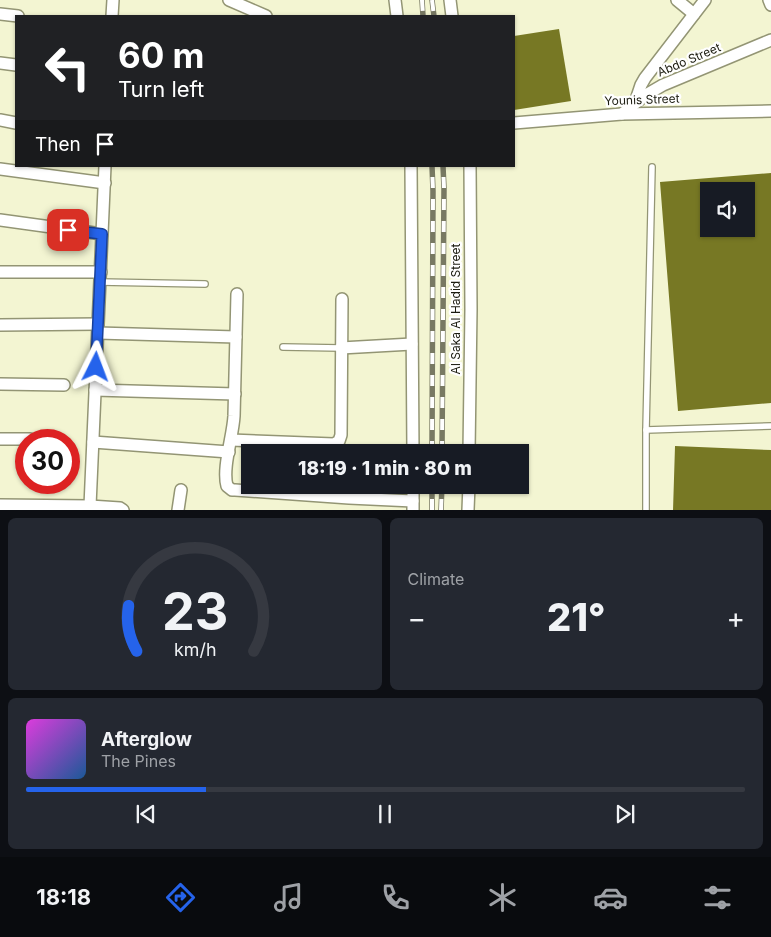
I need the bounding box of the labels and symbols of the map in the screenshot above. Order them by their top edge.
street label: Abdo Street [655,39,723,80]
street label: Younis Street [604,91,680,108]
pin [47,209,89,251]
street label: Al Saka Al Hadid Street [448,244,463,374]
position arrow [69,340,121,392]
speed limit sign: 30 [15,429,80,494]

